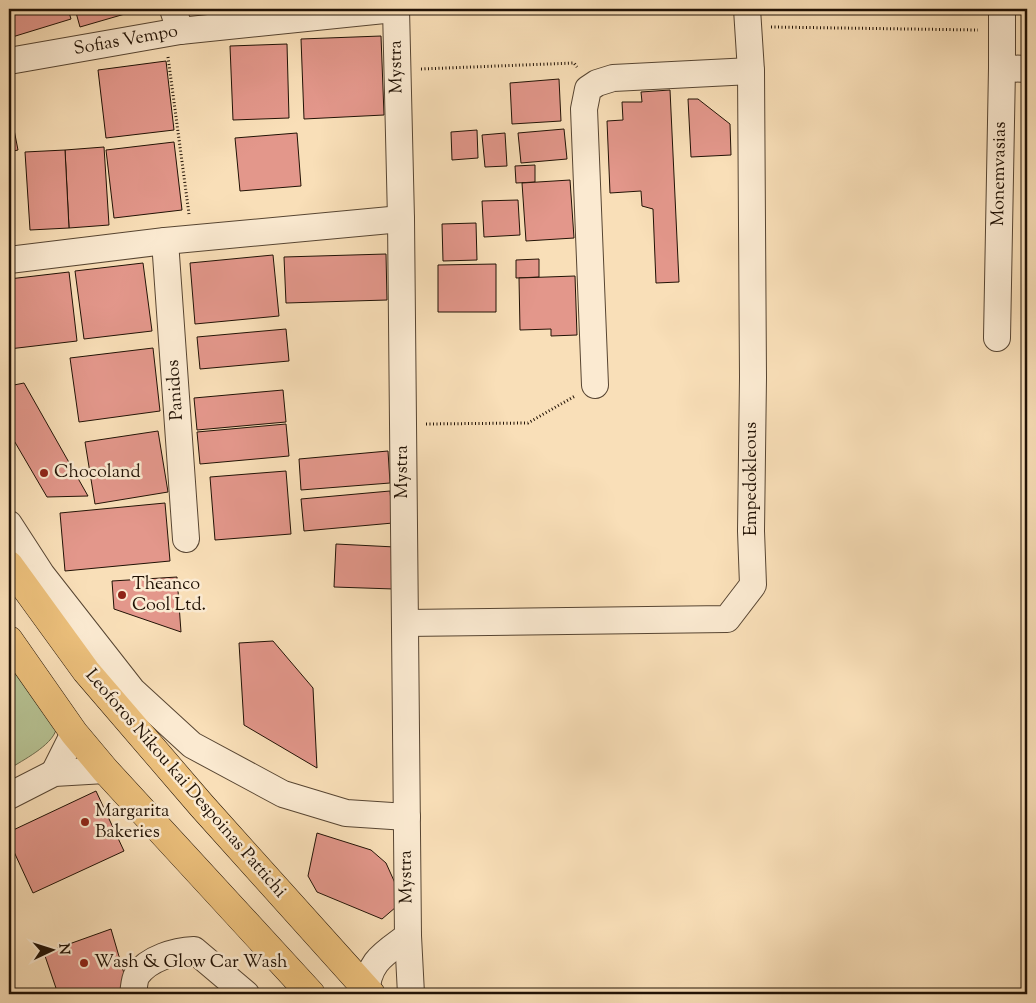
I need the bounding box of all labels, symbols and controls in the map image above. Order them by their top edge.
street label: Sofias Vempo [72,19,180,63]
street label: Mystra [384,40,410,94]
street label: Monemvasias [986,121,1014,227]
street label: Panidos [161,359,191,421]
street label: Empedokleous [739,422,765,536]
street label: Mystra [390,445,416,499]
place label: Chocoland [54,460,141,486]
marker: Chocoland [38,467,50,479]
place label: Theanco Cool Ltd. [132,572,206,619]
marker: Theanco Cool Ltd. [116,589,128,601]
street label: Leoforos Nikou kai Despoinas Pattichi [78,664,292,904]
place label: Margarita Bakeries [95,799,169,846]
marker: Margarita Bakeries [79,816,91,828]
street label: Mystra [394,850,420,904]
north arrow [28,926,78,976]
text: N [53,943,73,956]
place label: Wash & Glow Car Wash [94,950,288,976]
marker: Wash & Glow Car Wash [78,957,90,969]

